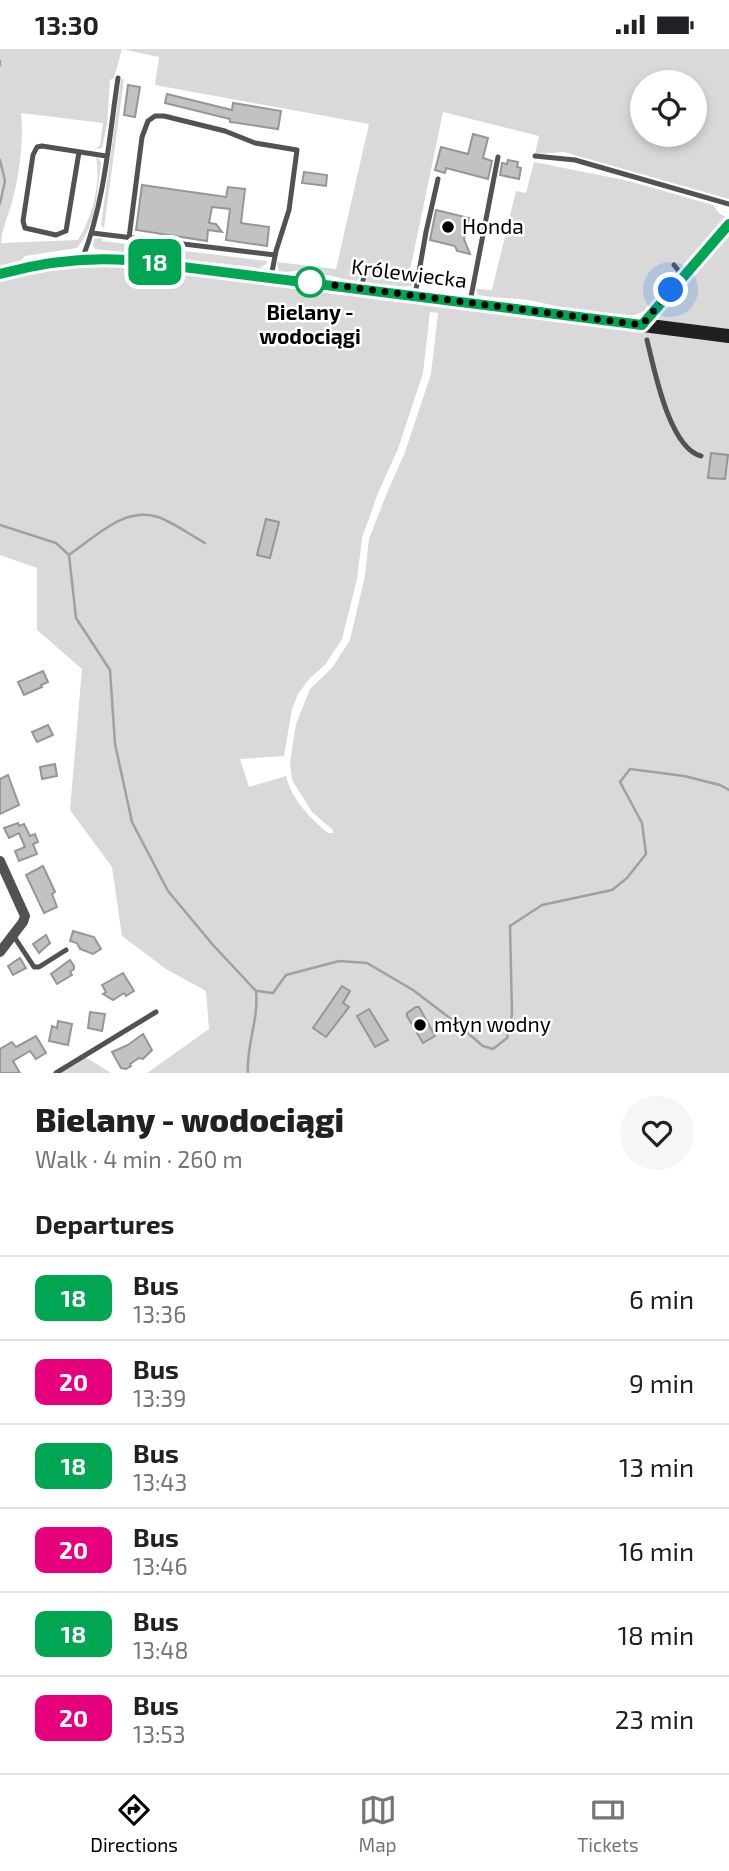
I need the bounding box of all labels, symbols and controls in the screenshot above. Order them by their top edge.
text: 13:30 [35,9,99,40]
map controls [630,70,707,147]
button: locate [630,70,707,147]
place label: Honda [462,213,524,238]
marker: Honda [440,219,456,235]
line badge: 18 [124,239,186,285]
text: 18 [142,247,168,276]
street label: Królewiecka [350,253,468,292]
marker: Bielany - wodociągi [295,267,325,297]
your location [653,272,688,307]
place label: Bielany - wodociągi [259,299,361,349]
place label: młyn wodny [434,1011,551,1036]
marker: młyn wodny [412,1017,428,1033]
button: heart [620,1096,694,1170]
text: Bielany - wodociągi [35,1099,344,1139]
text: Walk · 4 min · 260 m [35,1145,243,1173]
text: Departures [35,1208,174,1239]
text: Bus [133,1269,179,1300]
text: 18 [61,1283,86,1312]
text: 6 min [629,1283,694,1314]
text: 13:36 [133,1300,186,1328]
text: Bus [133,1353,179,1384]
text: 20 [59,1367,88,1396]
text: 9 min [629,1367,694,1398]
text: 13:39 [133,1384,186,1412]
text: Bus [133,1437,179,1468]
text: 18 [61,1451,86,1480]
text: 13 min [619,1451,694,1482]
text: 13:43 [133,1468,187,1496]
text: Bus [133,1521,179,1552]
text: 20 [59,1535,88,1564]
text: 16 min [619,1535,694,1566]
text: 13:46 [133,1552,188,1580]
text: Bus [133,1605,179,1636]
text: 18 [61,1619,86,1648]
text: 18 min [618,1619,694,1650]
text: 13:48 [133,1636,188,1664]
text: Bus [133,1689,179,1720]
text: 20 [59,1703,88,1732]
text: 23 min [615,1703,694,1734]
text: 13:53 [133,1720,186,1748]
tab: Directions [90,1791,178,1856]
tab: Map [358,1791,397,1856]
tab: Tickets [577,1791,639,1856]

